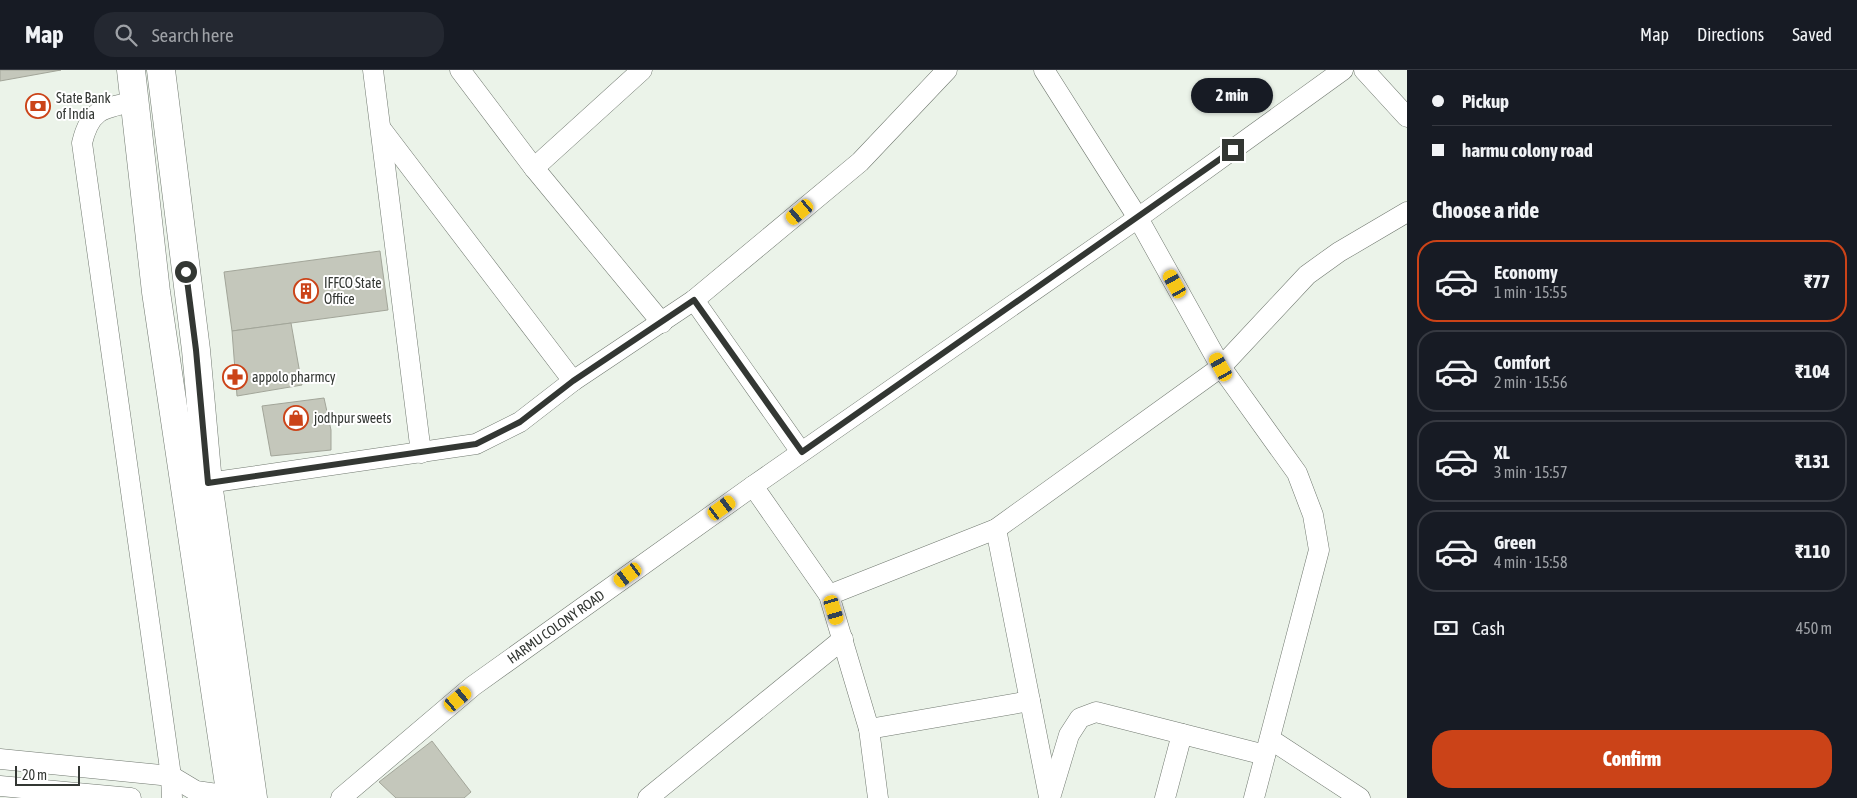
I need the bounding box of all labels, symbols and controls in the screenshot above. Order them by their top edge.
search box [94,12,444,57]
text: Map [25,21,64,48]
icon: search [112,21,140,49]
text: Search here [152,24,234,46]
text: Map [1640,24,1669,45]
text: Directions [1697,24,1764,45]
text: Saved [1792,24,1832,45]
callout: 2 min [1192,78,1274,112]
text: 2 min [1216,86,1248,104]
place label: State Bank of India [56,90,111,122]
text: Pickup [1462,90,1509,112]
bank icon: State Bank of India [25,93,51,119]
route end [1222,139,1244,161]
text: harmu colony road [1462,139,1593,161]
car [783,197,816,227]
text: Choose a ride [1432,197,1539,223]
icon: car [1434,259,1479,304]
route start [175,261,197,283]
text: Economy [1494,261,1558,283]
car [1161,267,1188,301]
text: ₹77 [1804,270,1830,292]
place label: IFFCO State Office [324,275,382,307]
building icon: IFFCO State Office [293,278,319,304]
text: 1 min · 15:55 [1494,283,1567,301]
icon: car [1434,349,1479,394]
car [1207,350,1234,384]
text: Comfort [1494,351,1550,373]
text: ₹104 [1795,360,1830,382]
pharmacy icon: appolo pharmcy [222,364,248,390]
place label: appolo pharmcy [252,369,336,385]
text: 2 min · 15:56 [1494,373,1567,391]
shop icon: jodhpur sweets [283,405,309,431]
place label: jodhpur sweets [313,410,392,426]
icon: car [1434,439,1479,484]
text: XL [1494,441,1510,463]
text: ₹131 [1795,450,1830,472]
text: 3 min · 15:57 [1494,463,1567,481]
car [705,493,738,523]
icon: car [1434,529,1479,574]
text: Green [1494,531,1536,553]
text: ₹110 [1795,540,1830,562]
text: 4 min · 15:58 [1494,553,1567,571]
car [611,560,644,590]
street label: HARMU COLONY ROAD [504,587,608,667]
car [822,593,845,627]
icon: cash [1432,614,1460,642]
text: Cash [1472,617,1505,639]
text: 450 m [1796,619,1832,637]
car [441,684,474,714]
button: Confirm [1432,730,1832,788]
scale bar [15,763,80,786]
text: 20 m [22,767,47,783]

